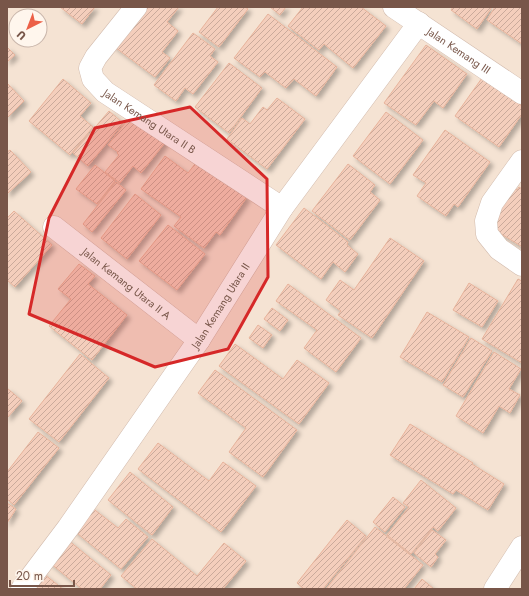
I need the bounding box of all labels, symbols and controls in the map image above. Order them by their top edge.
north arrow [8,8,48,48]
street label: Jalan Kemang III [422,22,494,78]
text: U [13,27,30,44]
street label: Jalan Kemang Utara II B [98,84,199,157]
street label: Jalan Kemang Utara II A [77,243,175,324]
street label: Jalan Kemang Utara II [186,260,253,353]
scale bar [10,562,74,588]
text: 20 m [16,567,43,585]

